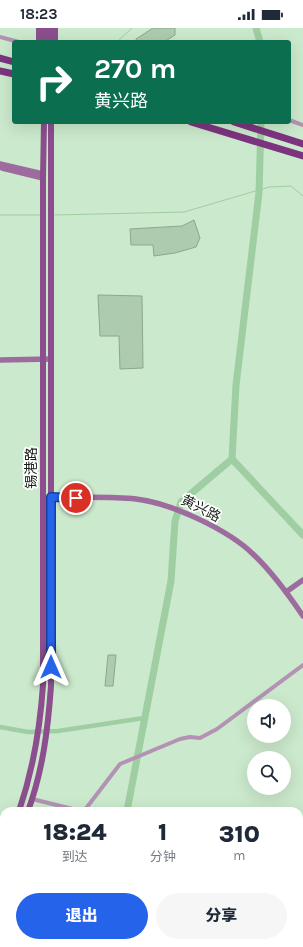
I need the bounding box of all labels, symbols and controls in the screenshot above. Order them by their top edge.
text: 18:23 [20,5,58,23]
text: 270 m [94,52,176,85]
icon: right [28,56,80,108]
text: 黄兴路 [94,90,148,112]
street label: 锡港路 [23,447,40,489]
pin [59,481,93,515]
icon: arrive [65,487,87,509]
street label: 黄兴路 [178,491,223,526]
position arrow [30,646,72,688]
map controls [247,699,291,795]
button: sound [247,699,291,743]
button: search [247,751,291,795]
text: 18:24 [43,818,107,846]
text: 1 [158,818,167,846]
text: 310 [219,820,260,848]
text: m [233,848,245,863]
text: 到达 [62,849,88,864]
text: 分钟 [150,849,176,864]
button: 退出 [16,893,148,939]
button: 分享 [156,893,287,939]

